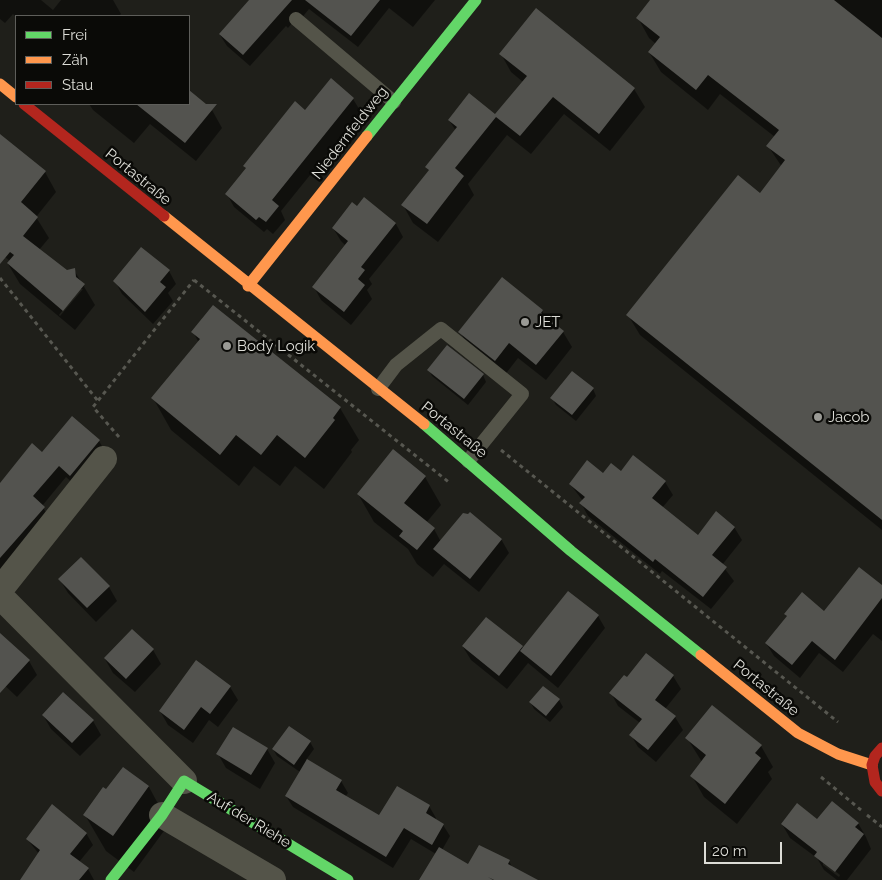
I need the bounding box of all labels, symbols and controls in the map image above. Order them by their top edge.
legend [15,15,190,105]
text: Frei [62,26,87,44]
text: Zäh [62,51,88,69]
text: Stau [62,76,93,94]
street label: Niedernfeldweg [308,83,392,183]
street label: Portastraße [102,145,174,209]
place label: JET [535,313,560,331]
marker: JET [519,316,531,328]
place label: Body Logik [237,337,315,355]
marker: Body Logik [221,340,233,352]
street label: Portastraße [418,398,490,462]
place label: Jacob [828,408,870,426]
marker: Jacob [812,411,824,423]
street label: Portastraße [730,656,802,720]
street label: Auf der Riehe [204,788,294,852]
scale bar [707,832,784,864]
text: 20 m [712,842,747,860]

